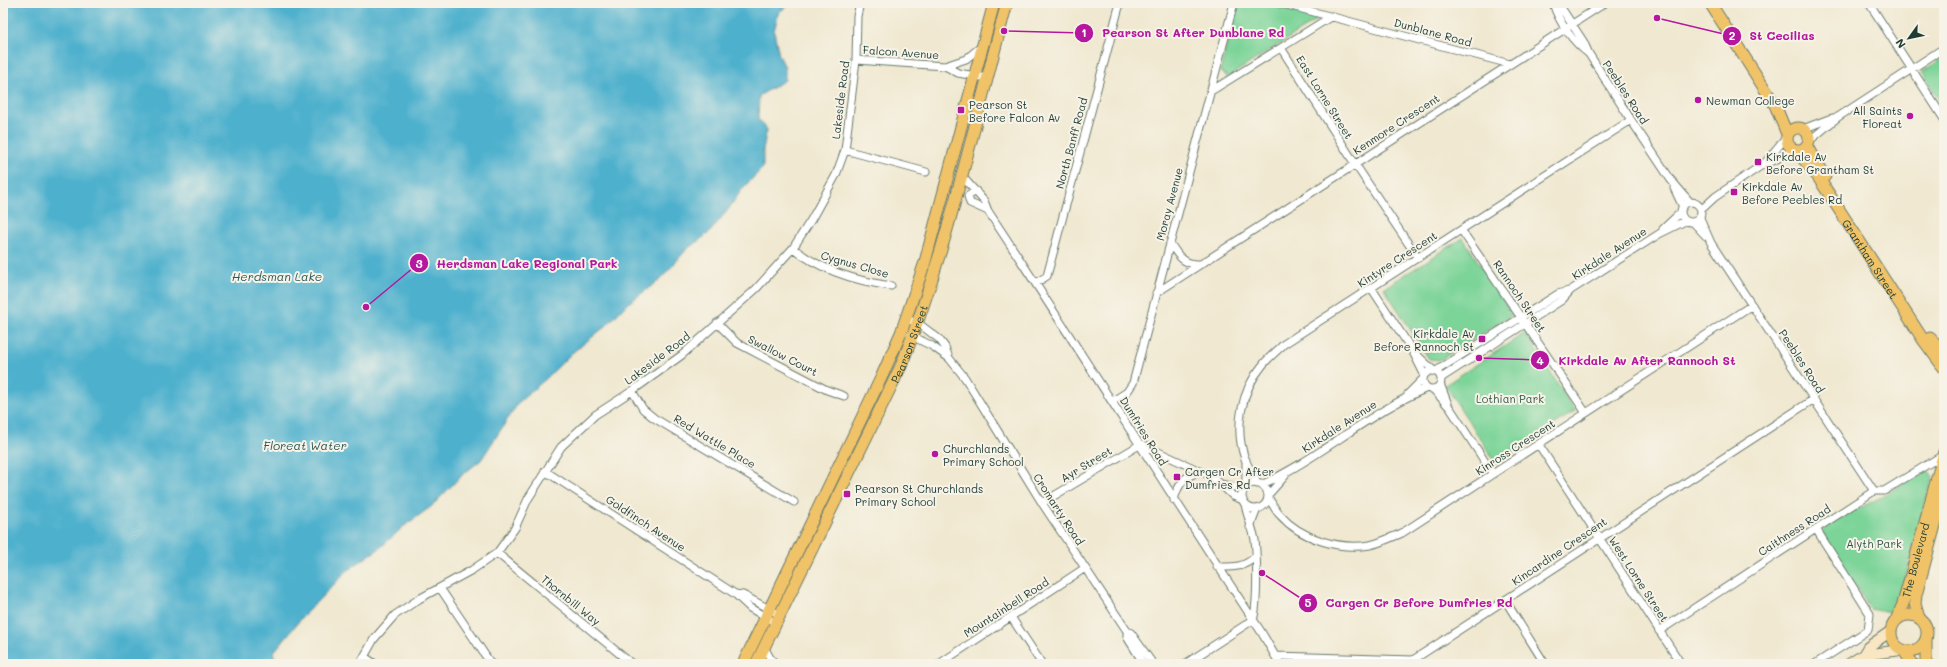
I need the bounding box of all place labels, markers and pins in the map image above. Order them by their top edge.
callout: Pearson St After Dunblane Rd [1074,21,1292,45]
callout: St Cecilias [1722,24,1823,48]
place label: Newman College [1706,93,1795,108]
marker: Newman College [1693,95,1703,105]
place label: Pearson St Before Falcon Av [969,97,1060,125]
place label: All Saints Floreat [1853,103,1902,131]
marker: Pearson St Before Falcon Av [956,105,966,115]
marker: All Saints Floreat [1905,111,1915,121]
place label: Kirkdale Av Before Grantham St [1766,149,1874,177]
marker: Kirkdale Av Before Grantham St [1753,157,1763,167]
place label: Kirkdale Av Before Peebles Rd [1742,179,1842,207]
marker: Kirkdale Av Before Peebles Rd [1729,187,1739,197]
callout: Herdsman Lake Regional Park [409,251,626,275]
place label: Kirkdale Av Before Rannoch St [1374,326,1474,354]
marker: Kirkdale Av Before Rannoch St [1477,334,1487,344]
callout: Kirkdale Av After Rannoch St [1530,348,1743,372]
place label: Churchlands Primary School [943,441,1024,469]
marker: Churchlands Primary School [930,449,940,459]
place label: Cargen Cr After Dumfries Rd [1185,464,1274,492]
marker: Cargen Cr After Dumfries Rd [1172,472,1182,482]
place label: Pearson St Churchlands Primary School [855,481,983,509]
marker: Pearson St Churchlands Primary School [842,489,852,499]
callout: Cargen Cr Before Dumfries Rd [1298,591,1521,615]

